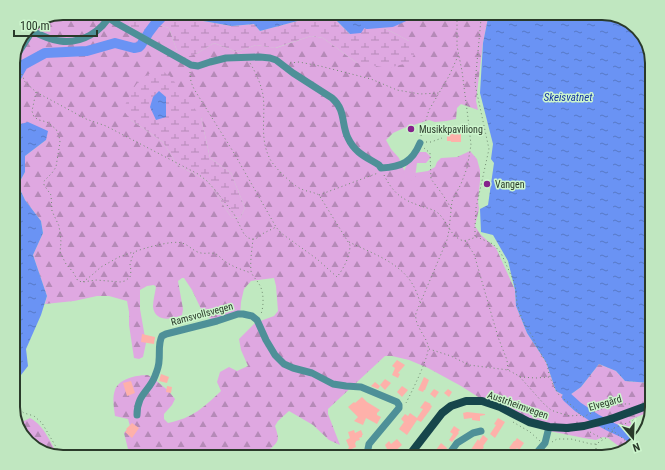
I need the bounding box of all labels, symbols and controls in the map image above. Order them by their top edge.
scale bar [14,12,97,38]
text: 100 m [20,19,50,33]
water label: Skeisvatnet [544,91,593,104]
marker: Musikkpaviliong [406,124,416,134]
place label: Musikkpaviliong [419,124,483,135]
marker: Vangen [482,179,492,189]
place label: Vangen [495,179,525,190]
street label: Ramsvollsvegen [170,300,234,328]
street label: Austrheimvegen [486,389,550,421]
street label: Elvegård [587,393,623,413]
north arrow [613,418,653,458]
text: N [631,440,641,454]

